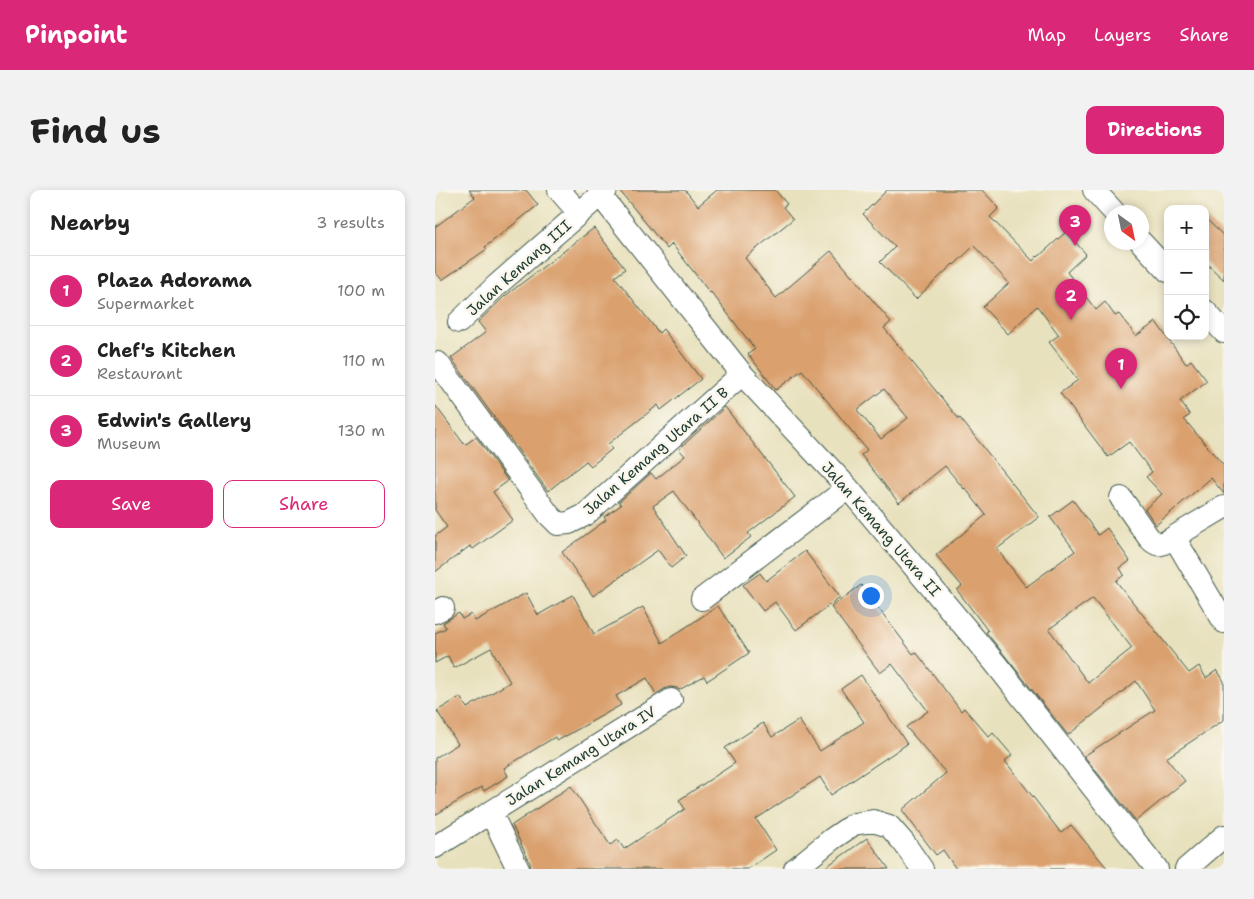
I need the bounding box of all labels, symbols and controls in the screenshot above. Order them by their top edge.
text: Pinpoint [25,19,127,51]
text: Map [1028,23,1066,47]
text: Layers [1094,23,1151,47]
text: Share [1179,23,1229,47]
button: Directions [1086,106,1224,154]
text: Find us [30,107,161,154]
pin: 3 [1059,205,1091,246]
north arrow [1104,205,1149,250]
map controls [1164,205,1209,340]
button: + [1164,205,1209,250]
text: Nearby [50,209,130,237]
text: 3 results [316,212,385,233]
street label: Jalan Kemang III [462,216,576,320]
button: − [1164,250,1209,295]
text: Plaza Adorama [97,268,252,293]
pin: 2 [1055,279,1087,320]
text: 1 [62,280,70,301]
text: 100 m [337,280,385,301]
text: Supermarket [97,293,194,314]
button: locate [1164,295,1209,340]
text: Chef's Kitchen [97,338,236,363]
pin: 1 [1105,348,1137,389]
text: 2 [60,350,72,371]
text: 110 m [342,350,385,371]
text: Restaurant [97,363,183,384]
street label: Jalan Kemang Utara II B [579,382,733,519]
text: Edwin's Gallery [97,408,251,433]
text: 3 [60,420,72,441]
text: 130 m [338,420,385,441]
text: Museum [97,433,161,454]
street label: Jalan Kemang Utara II [817,458,945,600]
button: Save [50,480,213,528]
button: Share [223,480,385,528]
your location [858,583,884,609]
street label: Jalan Kemang Utara IV [502,702,660,810]

